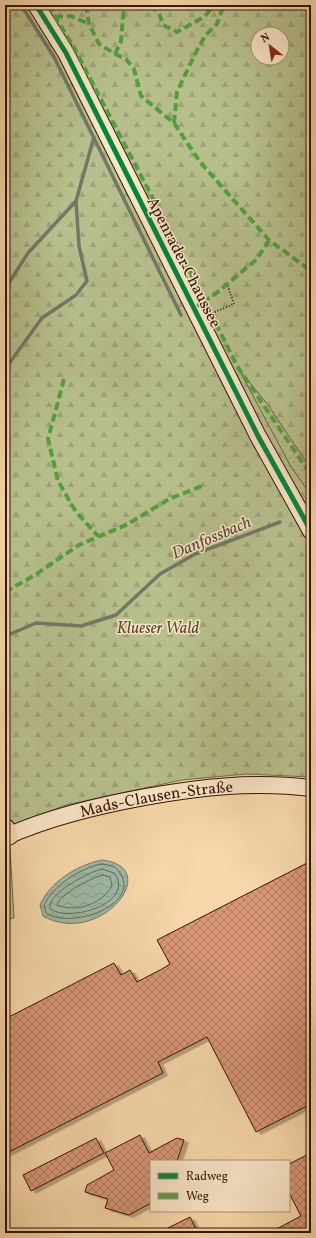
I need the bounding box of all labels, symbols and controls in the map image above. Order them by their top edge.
north arrow [250,26,290,66]
text: N [259,30,273,47]
street label: Apenrader Chaussee [141,194,226,332]
water label: Danfossbach [168,511,255,565]
park label: Klueser Wald [117,618,199,640]
street label: Mads-Clausen-Straße [78,777,234,824]
legend [150,1160,290,1212]
text: Radweg [186,1169,228,1185]
text: Weg [186,1189,209,1205]

